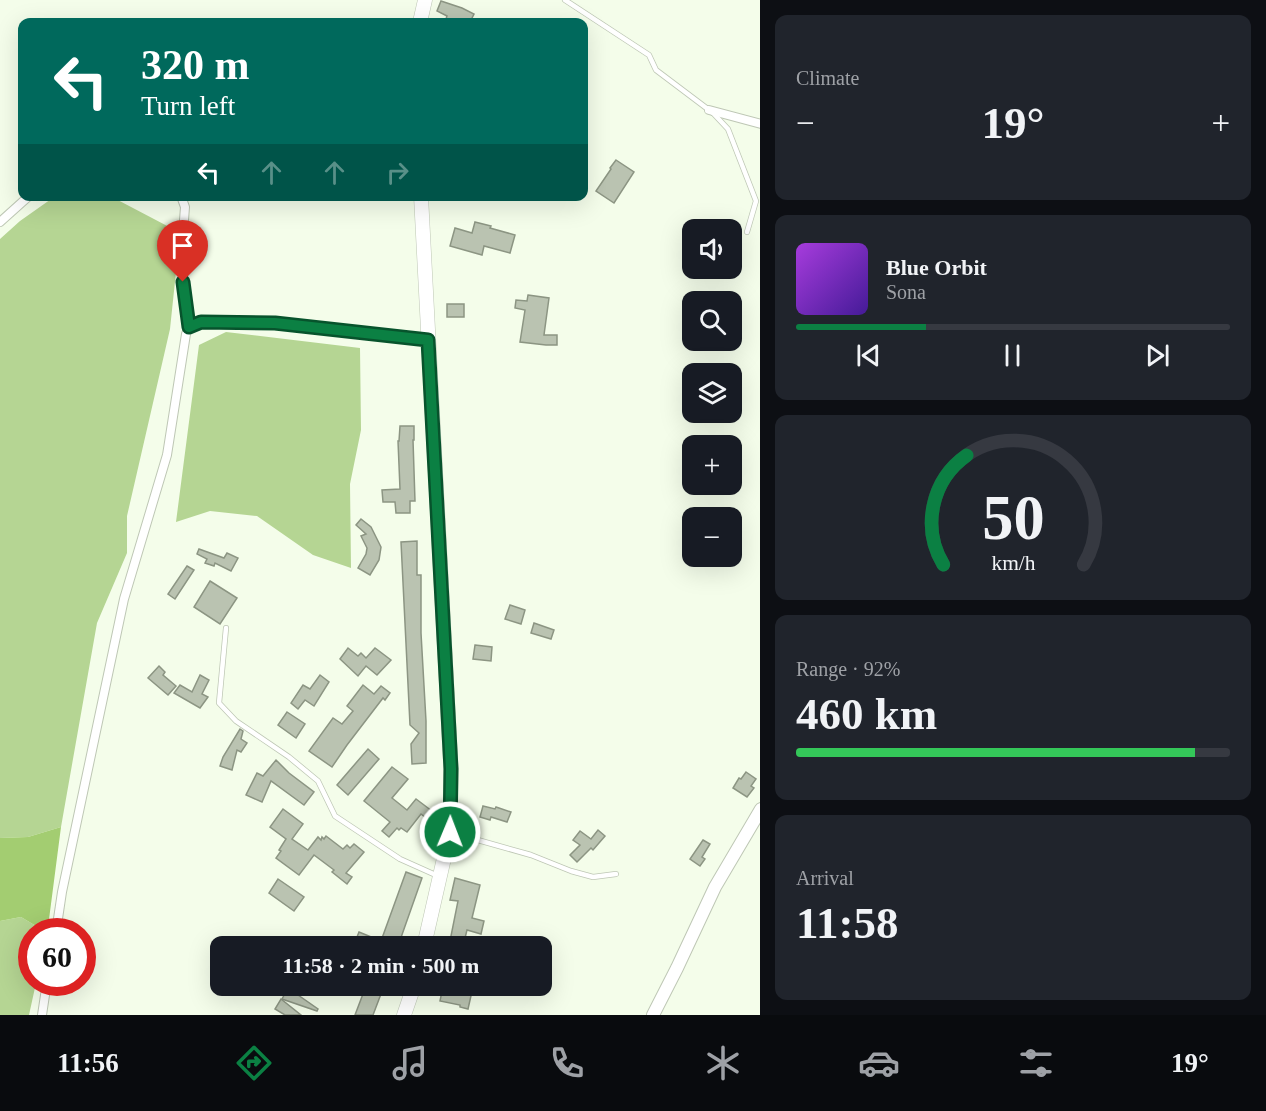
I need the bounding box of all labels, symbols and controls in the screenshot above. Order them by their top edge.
icon: left [42,42,120,120]
text: 320 m [141,42,250,88]
text: Climate [796,67,859,89]
text: Turn left [141,91,235,121]
text: 19° [982,98,1045,148]
text: − [796,105,815,141]
text: + [1211,105,1230,141]
icon: left [192,156,225,189]
icon: ahead [255,156,288,189]
icon: ahead [318,156,351,189]
icon: right [381,156,414,189]
map controls [682,219,742,567]
button: sound [682,219,742,279]
pin [157,220,208,282]
icon: arrive [166,229,199,262]
text: Blue Orbit [886,255,987,280]
text: Sona [886,281,926,303]
button: search [682,291,742,351]
icon: previous [852,339,885,372]
icon: pause [996,339,1029,372]
icon: next [1141,339,1174,372]
button: layers [682,363,742,423]
button: + [682,435,742,495]
text: 50 [982,483,1044,552]
button: − [682,507,742,567]
text: km/h [991,551,1035,575]
text: Range · 92% [796,658,900,680]
text: 460 km [796,689,937,739]
position arrow [418,800,482,864]
text: Arrival [796,867,854,889]
text: 11:58 [796,898,899,948]
speed limit sign: 60 [18,918,96,996]
text: 11:58 · 2 min · 500 m [283,953,479,978]
icon: directions [233,1042,275,1084]
icon: music [389,1042,431,1084]
icon: phone [546,1042,588,1084]
icon: climate [702,1042,744,1084]
icon: car [858,1042,900,1084]
icon: filters [1015,1042,1057,1084]
text: 11:56 [57,1048,119,1078]
text: 19° [1171,1048,1209,1078]

